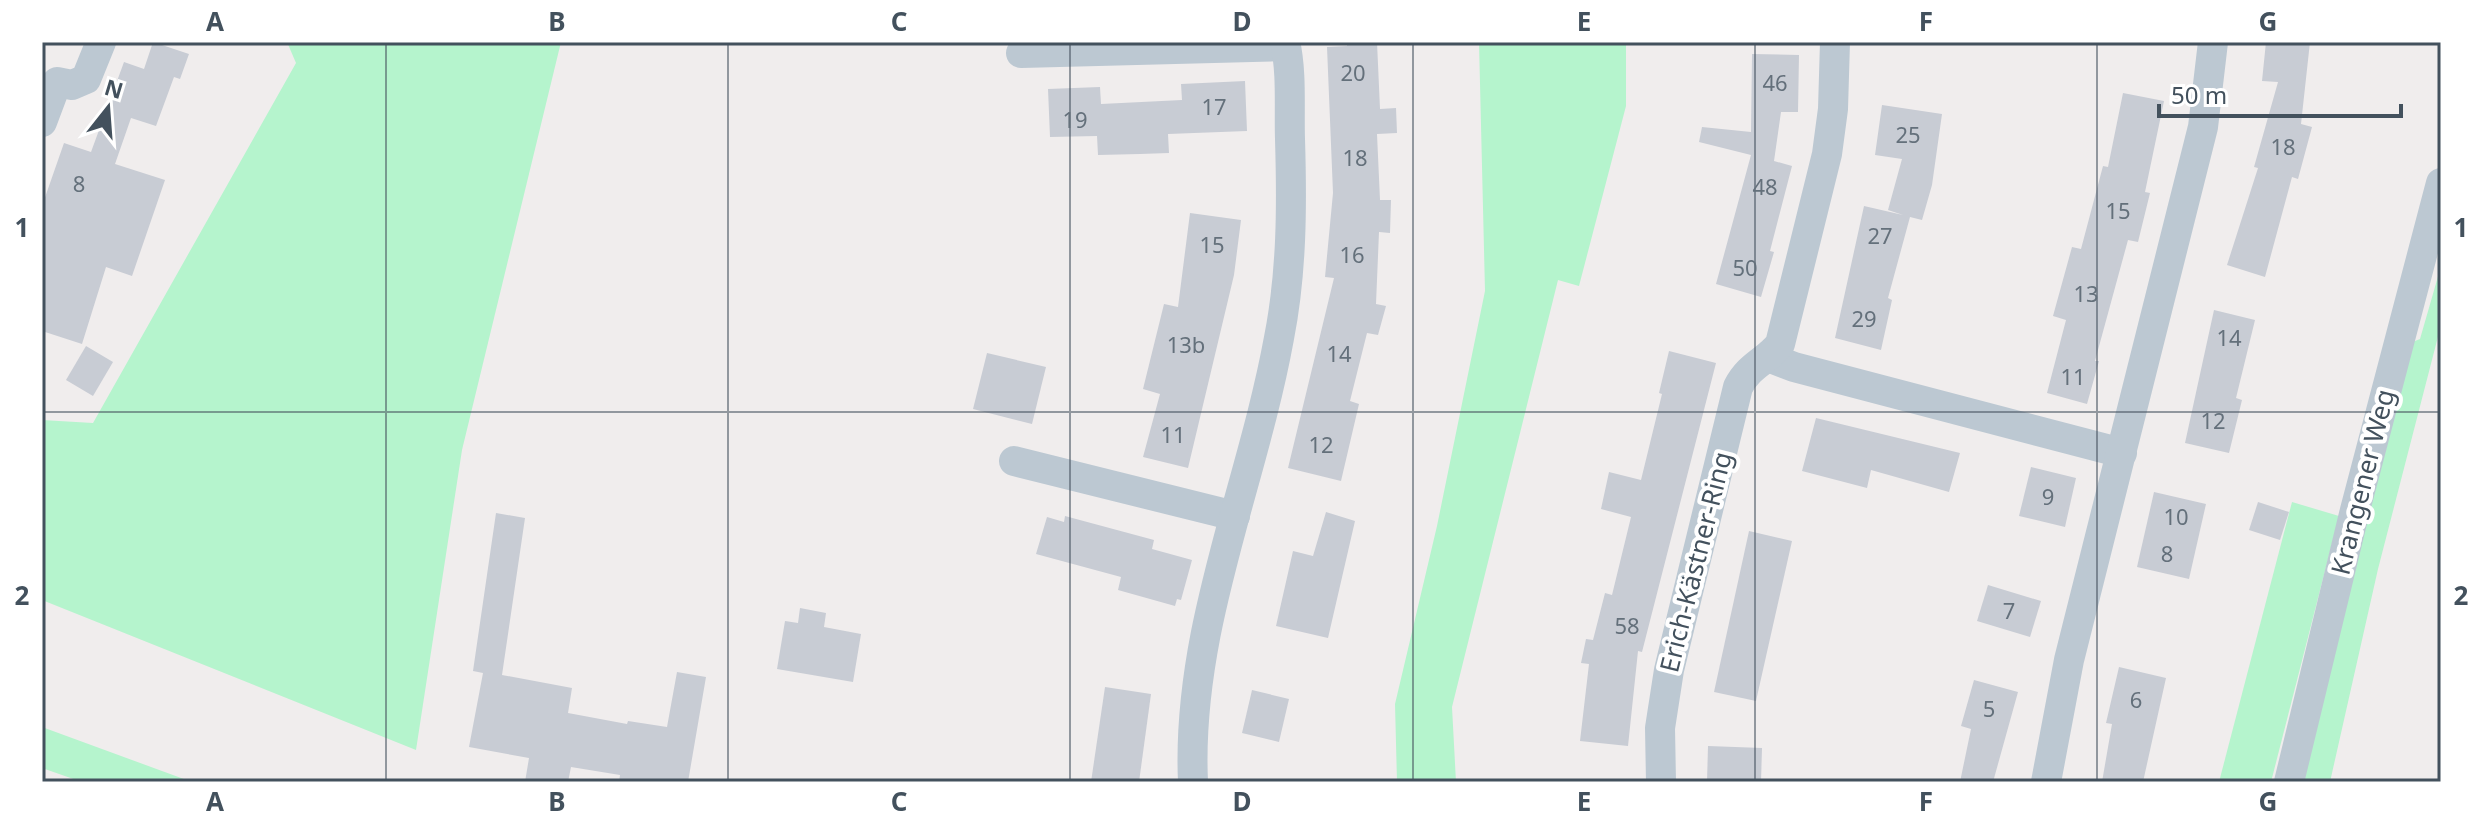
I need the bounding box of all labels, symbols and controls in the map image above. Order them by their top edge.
text: A [206,3,224,39]
text: B [548,3,566,39]
text: C [891,3,907,39]
text: D [1232,3,1252,39]
text: E [1577,3,1591,39]
text: F [1919,3,1933,39]
text: G [2259,3,2277,39]
house number: 20 [1340,57,1366,87]
house number: 46 [1762,67,1788,97]
north arrow [68,68,148,148]
scale bar [2159,68,2401,118]
text: N [101,71,127,105]
text: 50 m [2171,78,2227,111]
house number: 17 [1201,91,1227,121]
house number: 19 [1062,104,1088,134]
house number: 25 [1895,119,1921,149]
house number: 18 [2270,131,2296,161]
house number: 18 [1342,142,1368,172]
house number: 8 [73,168,85,198]
house number: 48 [1752,171,1778,201]
house number: 15 [2105,195,2131,225]
text: 1 [15,209,29,245]
text: 1 [2454,209,2468,245]
house number: 27 [1867,220,1893,250]
house number: 15 [1199,229,1225,259]
house number: 16 [1339,239,1365,269]
house number: 50 [1732,252,1758,282]
house number: 13 [2073,278,2099,308]
house number: 29 [1851,303,1877,333]
house number: 14 [2216,322,2242,352]
house number: 13b [1167,329,1205,359]
house number: 14 [1326,338,1352,368]
house number: 11 [2060,361,2086,391]
street label: Krangener Weg [2322,385,2402,578]
house number: 12 [2200,405,2226,435]
house number: 11 [1160,419,1186,449]
house number: 12 [1308,429,1334,459]
street label: Erich-Kästner-Ring [1650,448,1740,676]
house number: 9 [2042,481,2054,511]
house number: 10 [2163,501,2189,531]
house number: 8 [2161,538,2173,568]
text: 2 [15,577,30,613]
text: 2 [2454,577,2469,613]
house number: 7 [2003,595,2015,625]
house number: 58 [1614,610,1640,640]
house number: 6 [2130,684,2142,714]
house number: 5 [1983,693,1995,723]
text: A [206,783,224,819]
text: B [548,783,566,819]
text: C [891,783,907,819]
text: D [1232,783,1252,819]
text: E [1577,783,1591,819]
text: F [1919,783,1933,819]
text: G [2259,783,2277,819]

